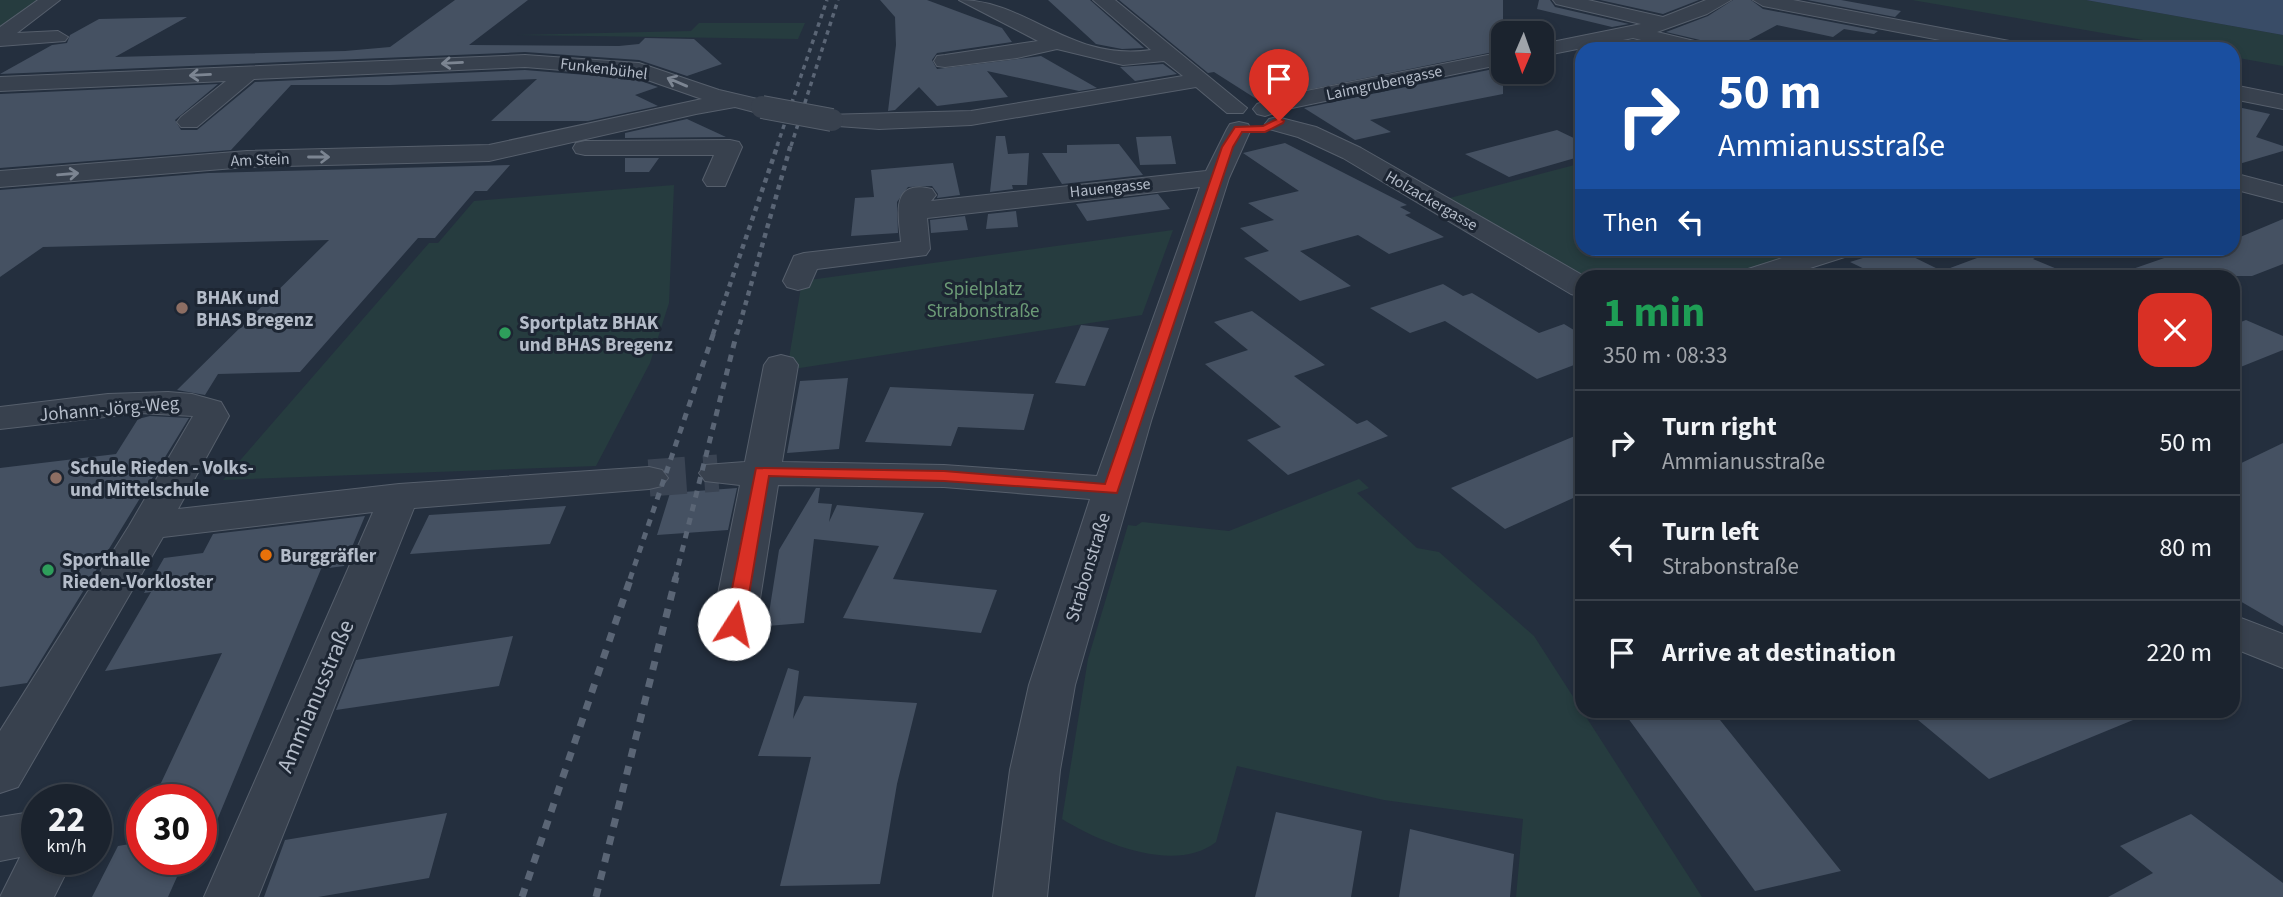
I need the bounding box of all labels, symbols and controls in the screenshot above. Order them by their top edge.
north arrow [1491,21,1554,84]
map controls [1491,21,1554,84]
pin [1249,49,1309,121]
street label: Funkenbühel [559,53,649,85]
one-way arrow [440,57,463,70]
text: 50 m [1718,58,1822,128]
icon: arrive [1260,60,1298,98]
street label: Laimgrubengasse [1324,60,1444,106]
one-way arrow [189,68,212,81]
icon: right [1603,70,1694,161]
one-way arrow [666,75,688,88]
text: Ammianusstraße [1718,123,1945,169]
street label: Am Stein [230,148,290,172]
one-way arrow [308,150,331,164]
street label: Holzackergasse [1381,166,1482,236]
one-way arrow [56,167,79,180]
street label: Hauengasse [1069,173,1152,203]
icon: left [1672,203,1710,241]
text: Then [1603,204,1658,241]
park label: Spielplatz Strabonstraße [926,276,1040,325]
text: 1 min [1603,283,1705,343]
place label: BHAK und BHAS Bregenz [196,285,314,334]
button: close [2138,293,2212,367]
marker: BHAK und BHAS Bregenz [174,300,190,316]
place label: Sportplatz BHAK und BHAS Bregenz [519,310,673,359]
marker: Sportplatz BHAK und BHAS Bregenz [497,325,513,341]
text: 350 m · 08:33 [1603,339,1727,372]
street label: Johann-Jörg-Weg [38,390,181,429]
text: Turn right [1662,408,1777,445]
icon: right [1603,424,1641,462]
text: 50 m [2159,424,2212,461]
text: Ammianusstraße [1662,445,1825,478]
place label: Schule Rieden - Volks- und Mittelschule [70,455,254,504]
marker: Schule Rieden - Volks- und Mittelschule [48,470,64,486]
street label: Strabonstraße [1059,509,1118,625]
text: Turn left [1662,513,1759,550]
icon: left [1603,529,1641,567]
text: 80 m [2159,529,2212,566]
place label: Burggräfler [280,543,377,570]
place label: Sporthalle Rieden-Vorkloster [62,547,214,596]
marker: Burggräfler [258,547,274,563]
text: Strabonstraße [1662,550,1799,583]
marker: Sporthalle Rieden-Vorkloster [40,562,56,578]
position arrow [697,587,771,661]
street label: Ammianusstraße [268,615,363,778]
icon: arrive [1603,634,1641,672]
text: Arrive at destination [1662,634,1896,671]
text: 220 m [2146,634,2212,671]
speed limit sign: 30 [126,784,217,875]
text: 22 [48,795,85,845]
text: km/h [47,834,86,859]

